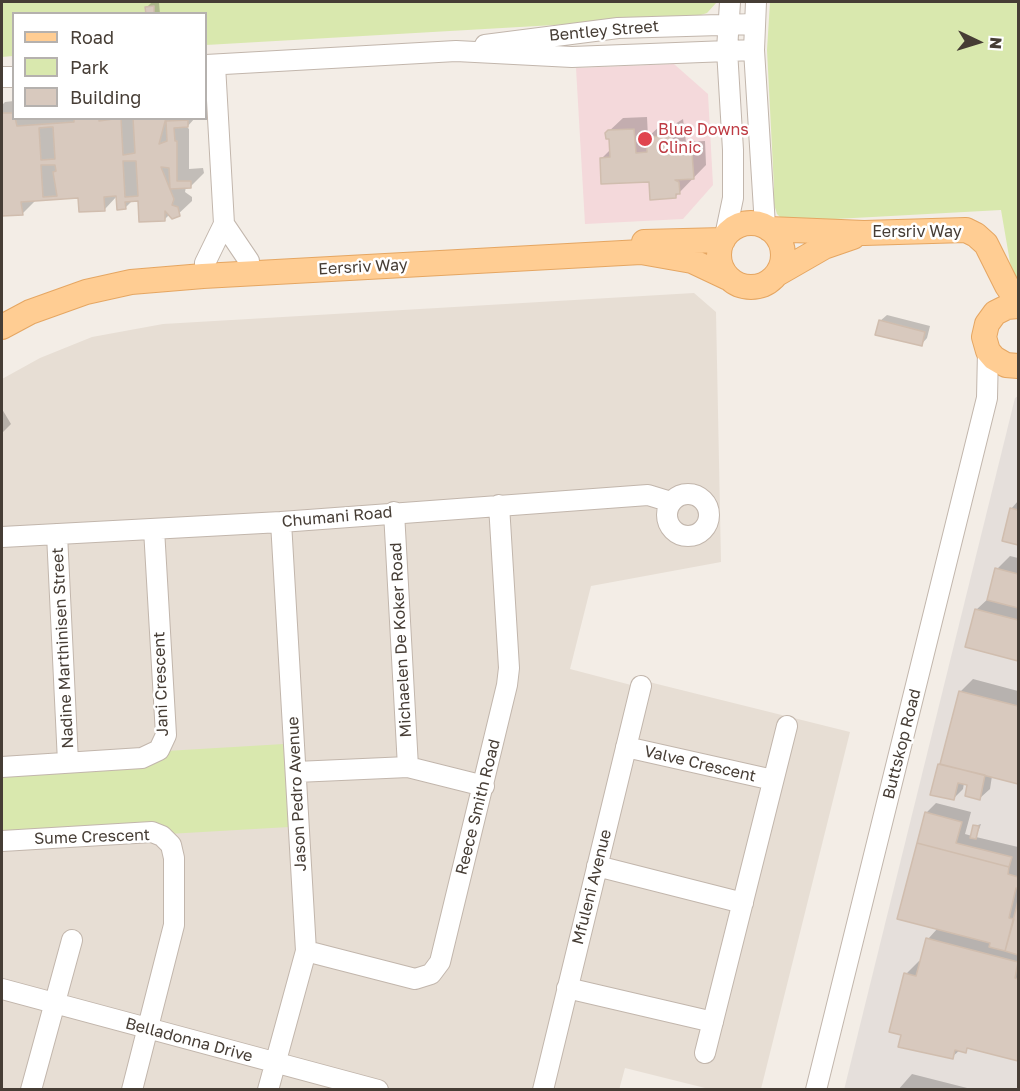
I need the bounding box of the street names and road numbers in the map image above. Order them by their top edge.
street label: Bentley Street [548,17,660,45]
street label: Eersriv Way [872,222,962,242]
street label: Eersriv Way [318,255,408,279]
street label: Chumani Road [281,503,393,531]
street label: Michaelen De Koker Road [386,542,416,738]
street label: Nadine Marthinisen Street [48,547,78,749]
street label: Jani Crescent [150,631,172,737]
street label: Buttskop Road [879,687,925,801]
street label: Jason Pedro Avenue [283,716,311,872]
street label: Reece Smith Road [452,737,504,877]
street label: Valve Crescent [642,742,758,786]
street label: Sume Crescent [34,825,150,849]
street label: Mfuleni Avenue [568,827,616,947]
street label: Belladonna Drive [123,1014,255,1066]

